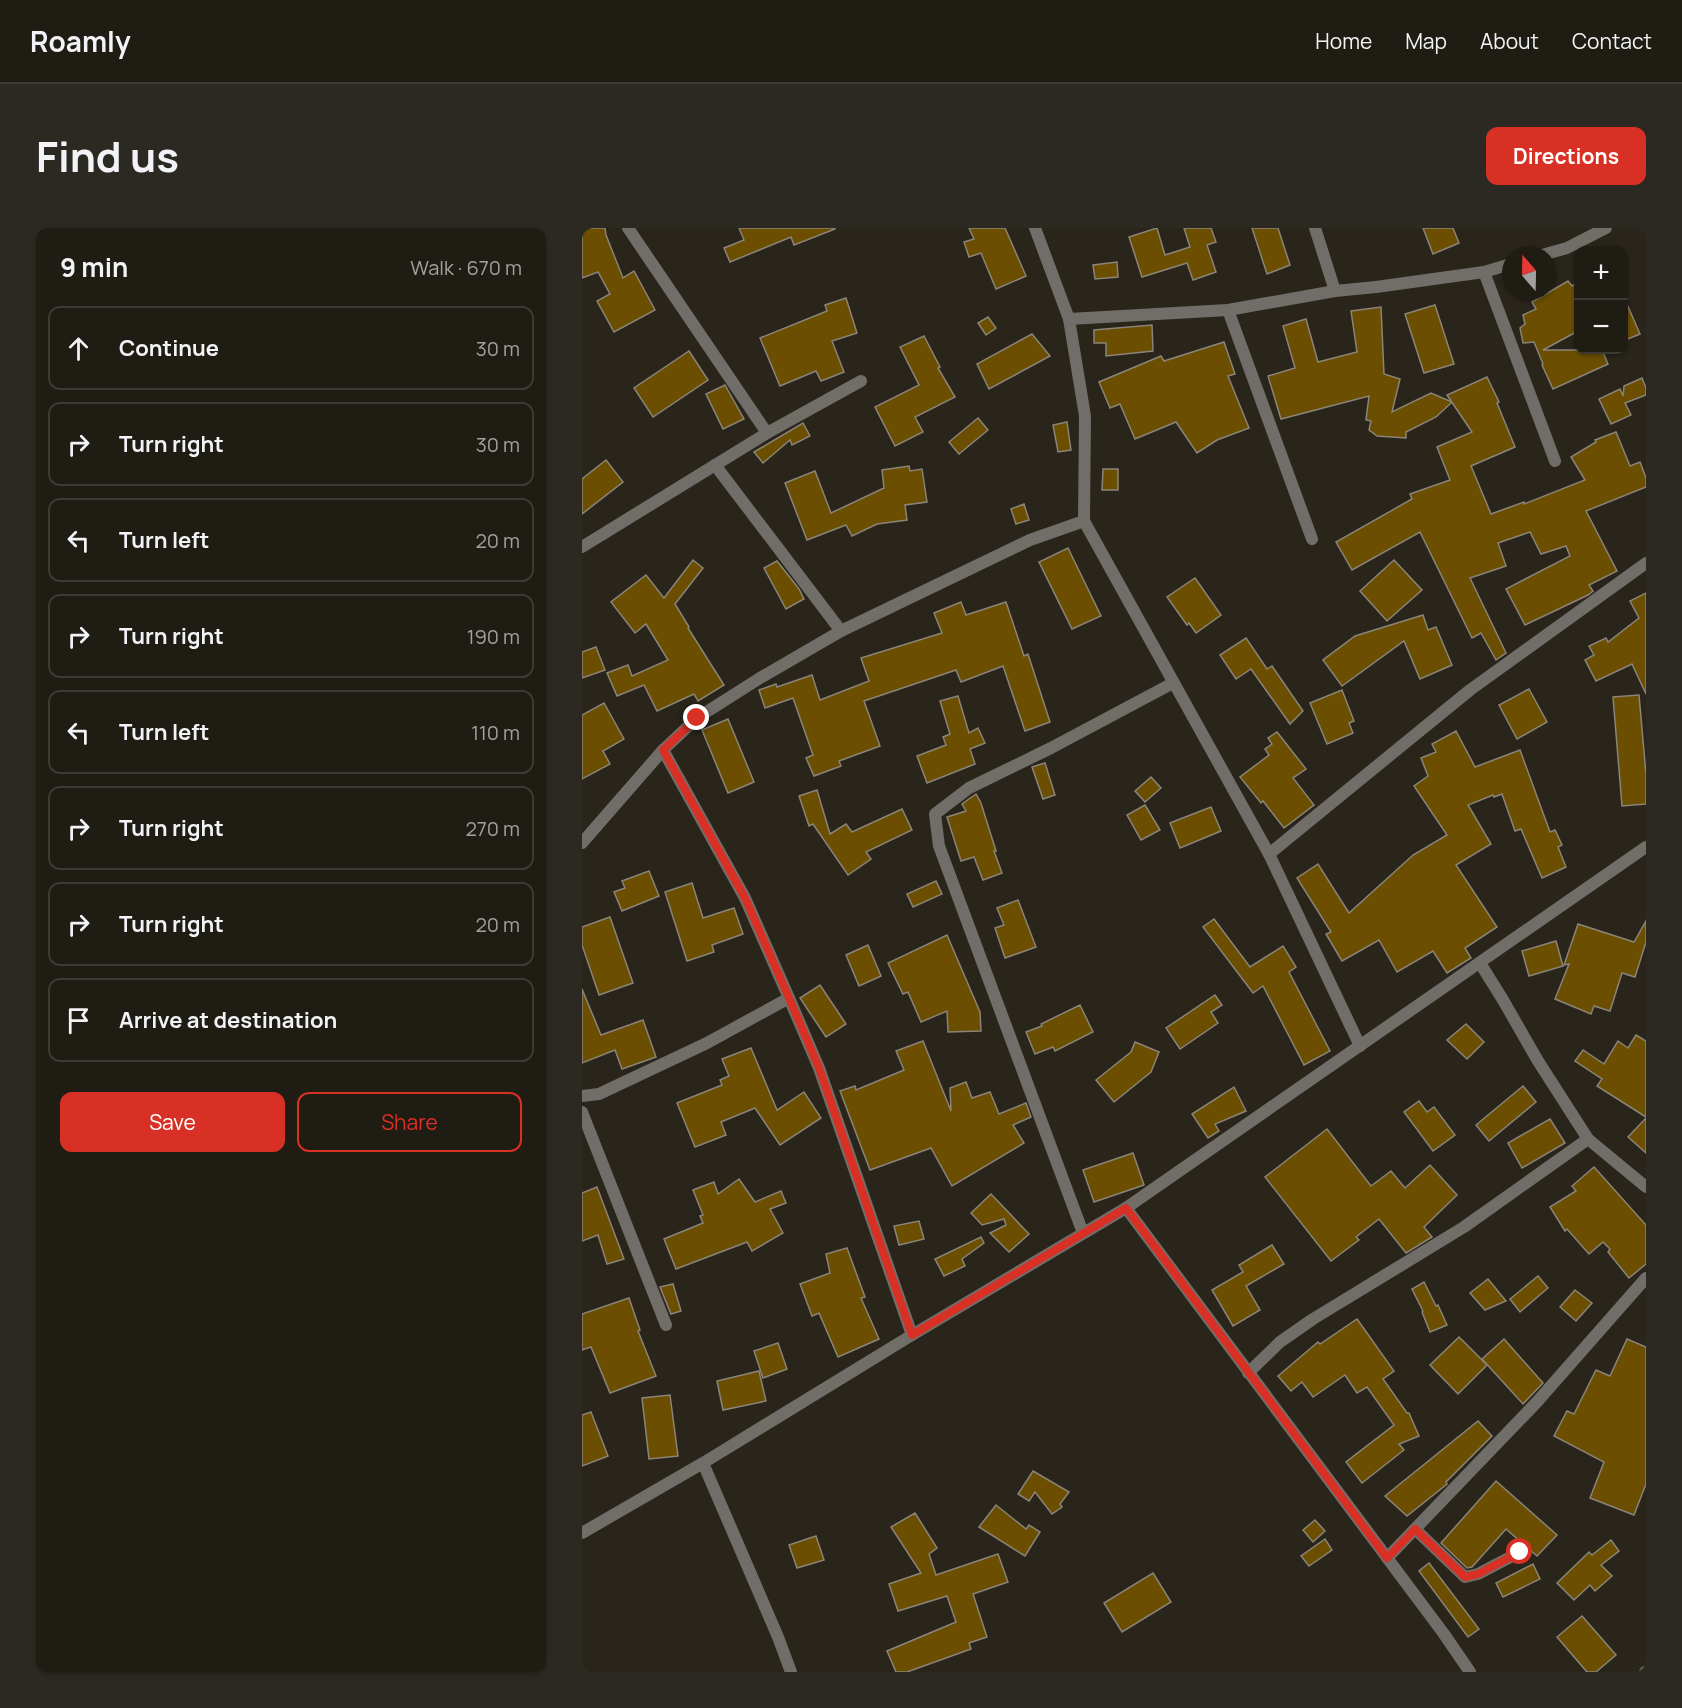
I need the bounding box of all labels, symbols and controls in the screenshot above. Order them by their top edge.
text: Roamly [30,22,131,60]
text: Home [1315,27,1372,55]
text: Map [1405,27,1447,55]
text: About [1480,27,1539,55]
text: Contact [1572,27,1652,55]
text: Find us [36,127,179,185]
button: Directions [1486,127,1646,185]
north arrow [1502,246,1556,300]
map controls [1574,246,1628,354]
button: + [1574,246,1628,300]
text: 9 min [60,249,128,285]
text: Walk · 670 m [410,254,522,281]
button: − [1574,300,1628,354]
icon: ahead [62,332,95,365]
text: Continue [119,333,219,363]
text: 30 m [476,335,520,362]
icon: right [62,428,95,461]
text: Turn right [119,429,224,459]
text: 30 m [476,431,520,458]
icon: left [62,524,95,557]
text: Turn left [119,525,209,555]
text: 20 m [475,527,520,554]
icon: right [62,620,95,653]
text: Turn right [119,621,224,651]
text: 190 m [467,623,520,650]
route end [683,704,709,730]
icon: left [62,716,95,749]
text: Turn left [119,717,209,747]
text: 110 m [471,719,520,746]
icon: right [62,812,95,845]
text: Turn right [119,813,224,843]
text: 270 m [465,815,520,842]
icon: right [62,908,95,941]
text: Turn right [119,909,224,939]
text: 20 m [475,911,520,938]
icon: arrive [62,1004,95,1037]
text: Arrive at destination [119,1005,337,1035]
button: Save [60,1092,285,1152]
button: Share [297,1092,522,1152]
route start [1506,1538,1532,1564]

